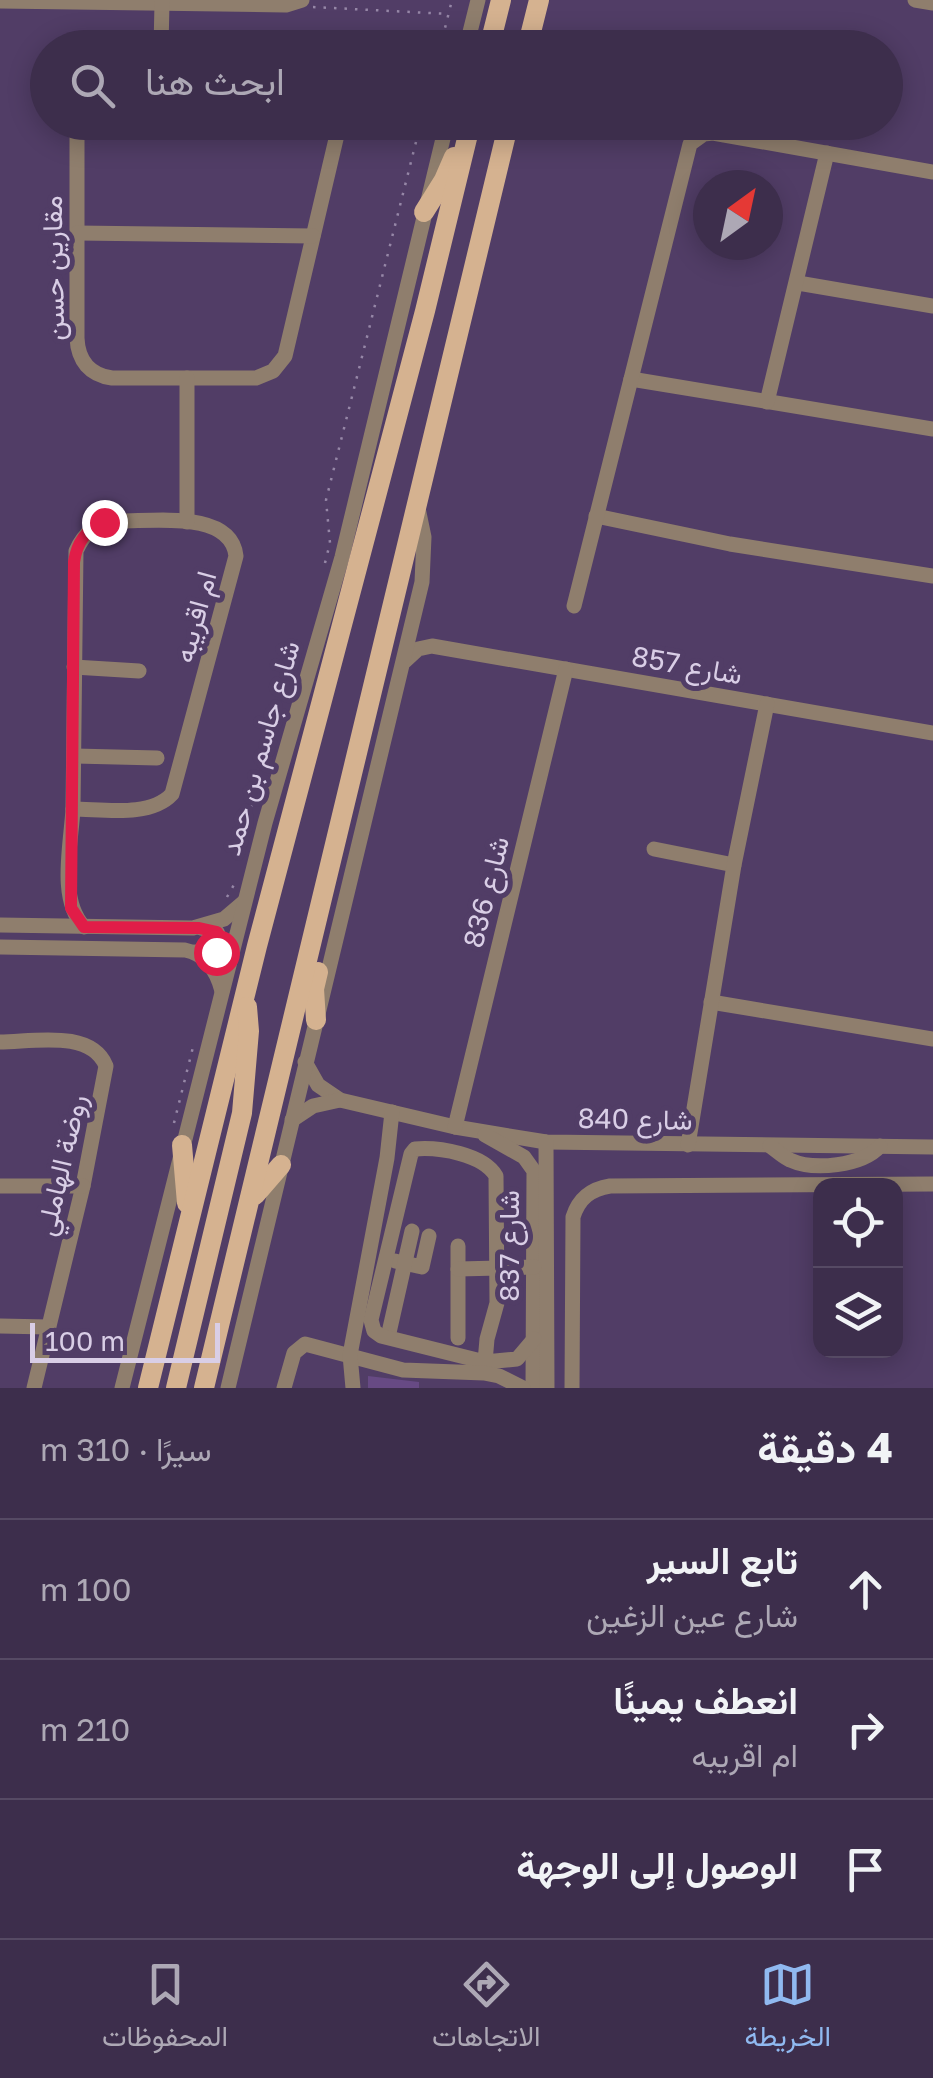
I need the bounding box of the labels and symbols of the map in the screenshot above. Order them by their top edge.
north arrow [693,170,783,260]
street label: مقارين حسن [35,195,72,341]
route end [82,500,128,546]
street label: ام اقريبه [167,568,225,667]
street label: شارع جاسم بن حمد [213,637,309,860]
street label: شارع 857 [629,639,745,693]
street label: شارع 836 [456,833,518,952]
route start [194,930,240,976]
street label: روضة الهاملي [28,1091,100,1241]
street label: شارع 840 [577,1101,693,1139]
street label: شارع 837 [492,1190,528,1302]
scale bar [30,1318,220,1362]

